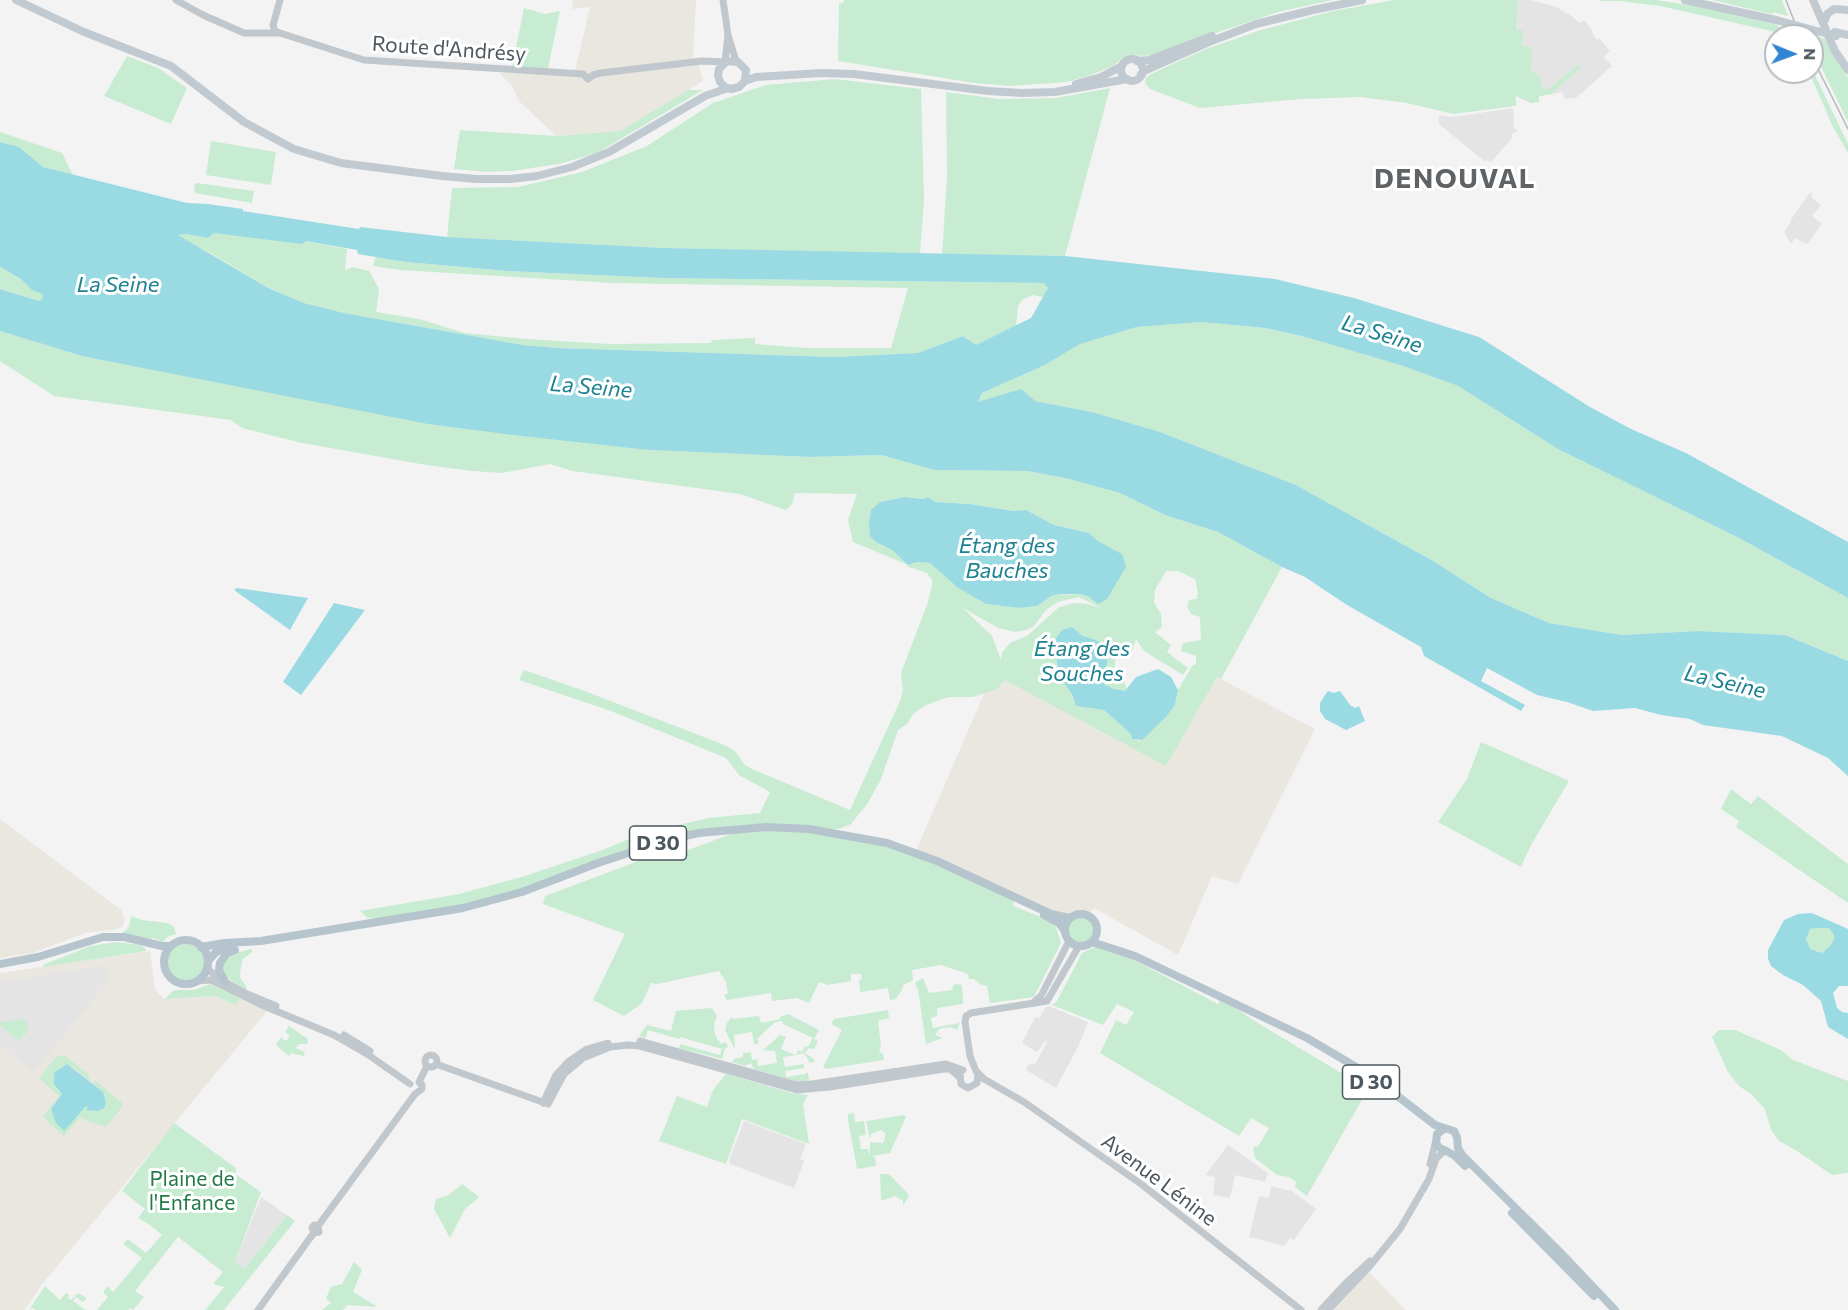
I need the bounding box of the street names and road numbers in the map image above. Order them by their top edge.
street label: Route d'Andrésy [371,31,527,67]
road number: D 30 [630,826,686,860]
road number: D 30 [1342,1065,1400,1099]
street label: Avenue Lénine [1096,1129,1222,1231]

